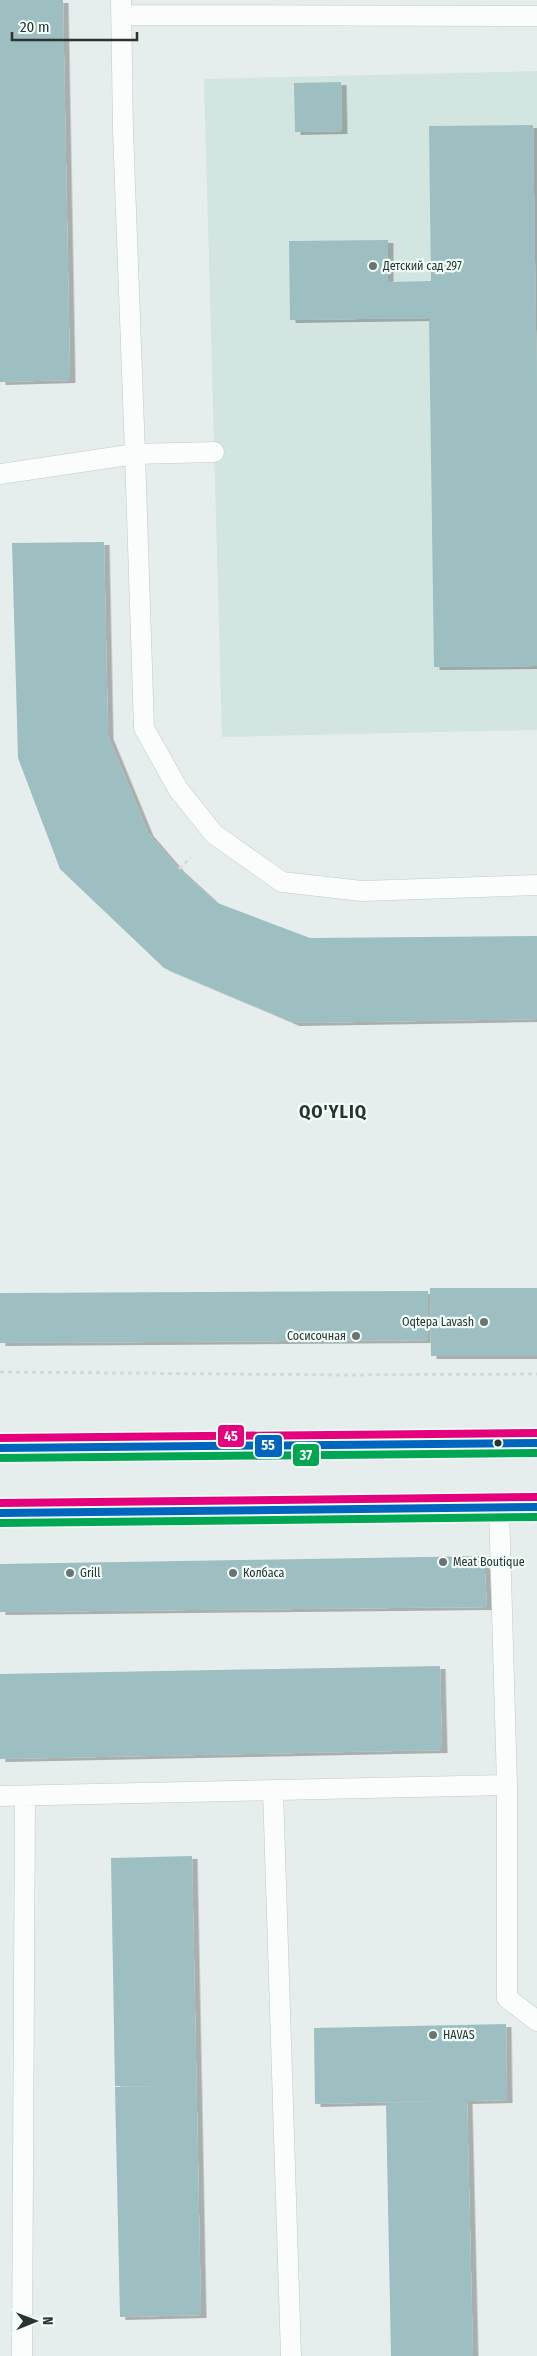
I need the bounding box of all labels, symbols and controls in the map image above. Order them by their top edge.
scale bar [12,10,138,42]
text: 20 m [20,18,50,36]
place label: Детский сад 297 [382,259,462,273]
marker: Детский сад 297 [367,260,379,272]
district label: QO'YLIQ [299,1101,367,1123]
place label: Oqtepa Lavash [402,1315,474,1329]
marker: Oqtepa Lavash [478,1316,490,1328]
place label: Сосисочная [287,1329,346,1343]
marker: Сосисочная [350,1330,362,1342]
line badge: 45 [217,1424,245,1448]
text: 45 [224,1428,238,1445]
line badge: 55 [254,1434,283,1458]
text: 55 [261,1437,275,1454]
unlabelled marker [493,1438,503,1448]
line badge: 37 [292,1443,320,1467]
text: 37 [299,1447,312,1464]
place label: Meat Boutique [453,1555,525,1569]
marker: Meat Boutique [437,1556,449,1568]
place label: Grill [80,1566,100,1580]
place label: Колбаса [243,1566,285,1580]
marker: Grill [64,1567,76,1579]
marker: Колбаса [227,1567,239,1579]
place label: HAVAS [443,2028,475,2042]
marker: HAVAS [427,2029,439,2041]
north arrow [10,2296,60,2346]
text: N [39,2316,56,2325]

